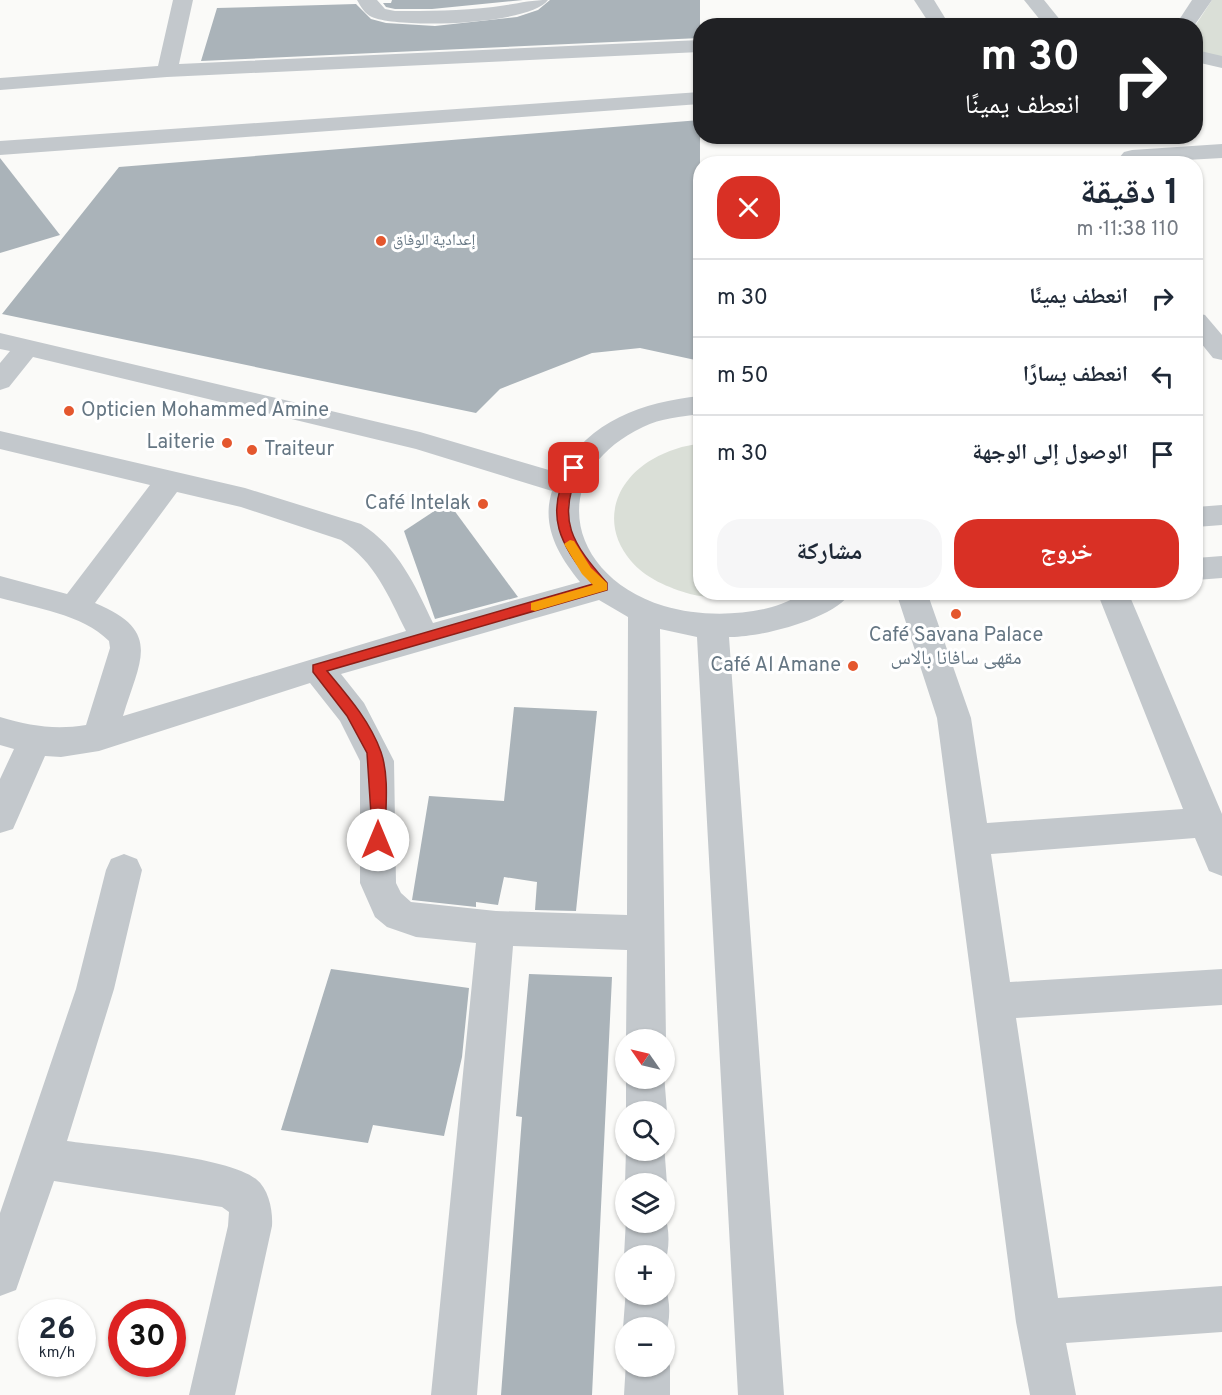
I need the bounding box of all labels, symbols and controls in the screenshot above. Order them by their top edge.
text: 30 m [981,32,1080,85]
icon: right [1101,42,1179,120]
text: انعطف يمينًا [965,89,1080,123]
text: 1 دقيقة [1080,171,1179,217]
button: close [717,176,780,239]
text: 110 m · 11:38 [1077,217,1179,243]
place label: إعدادية الوفاق [393,231,475,251]
marker: إعدادية الوفاق [374,234,388,248]
icon: right [1146,282,1179,315]
text: انعطف يمينًا [1029,284,1128,311]
text: 30 m [717,285,768,312]
icon: left [1146,360,1179,393]
text: انعطف يسارًا [1023,362,1128,389]
text: 50 m [717,363,769,390]
place label: Opticien Mohammed Amine [81,398,329,424]
marker: Opticien Mohammed Amine [62,404,76,418]
place label: Laiterie [146,430,215,456]
marker: Laiterie [220,436,234,450]
place label: Traiteur [264,437,334,463]
icon: arrive [1146,438,1179,471]
text: الوصول إلى الوجهة [972,440,1128,467]
text: 30 m [717,441,768,468]
pin [548,442,599,493]
marker: Traiteur [245,443,259,457]
icon: arrive [557,451,590,484]
place label: Café Intelak [365,491,471,517]
marker: Café Intelak [476,497,490,511]
button: مشاركة [717,519,942,588]
button: خروج [954,519,1179,588]
marker: Café Savana Palace مقهى سافانا بالاس [949,607,963,621]
place label: Café Savana Palace مقهى سافانا بالاس [869,623,1043,672]
place label: Café Al Amane [710,653,841,679]
marker: Café Al Amane [846,659,860,673]
position arrow [346,808,410,872]
north arrow [615,1029,675,1089]
map controls [615,1029,675,1377]
button: search [615,1101,675,1161]
button: layers [615,1173,675,1233]
button: + [615,1245,675,1305]
speed limit sign: 30 [108,1299,186,1377]
text: 26 [39,1312,75,1349]
button: − [615,1317,675,1377]
text: km/h [39,1344,75,1363]

